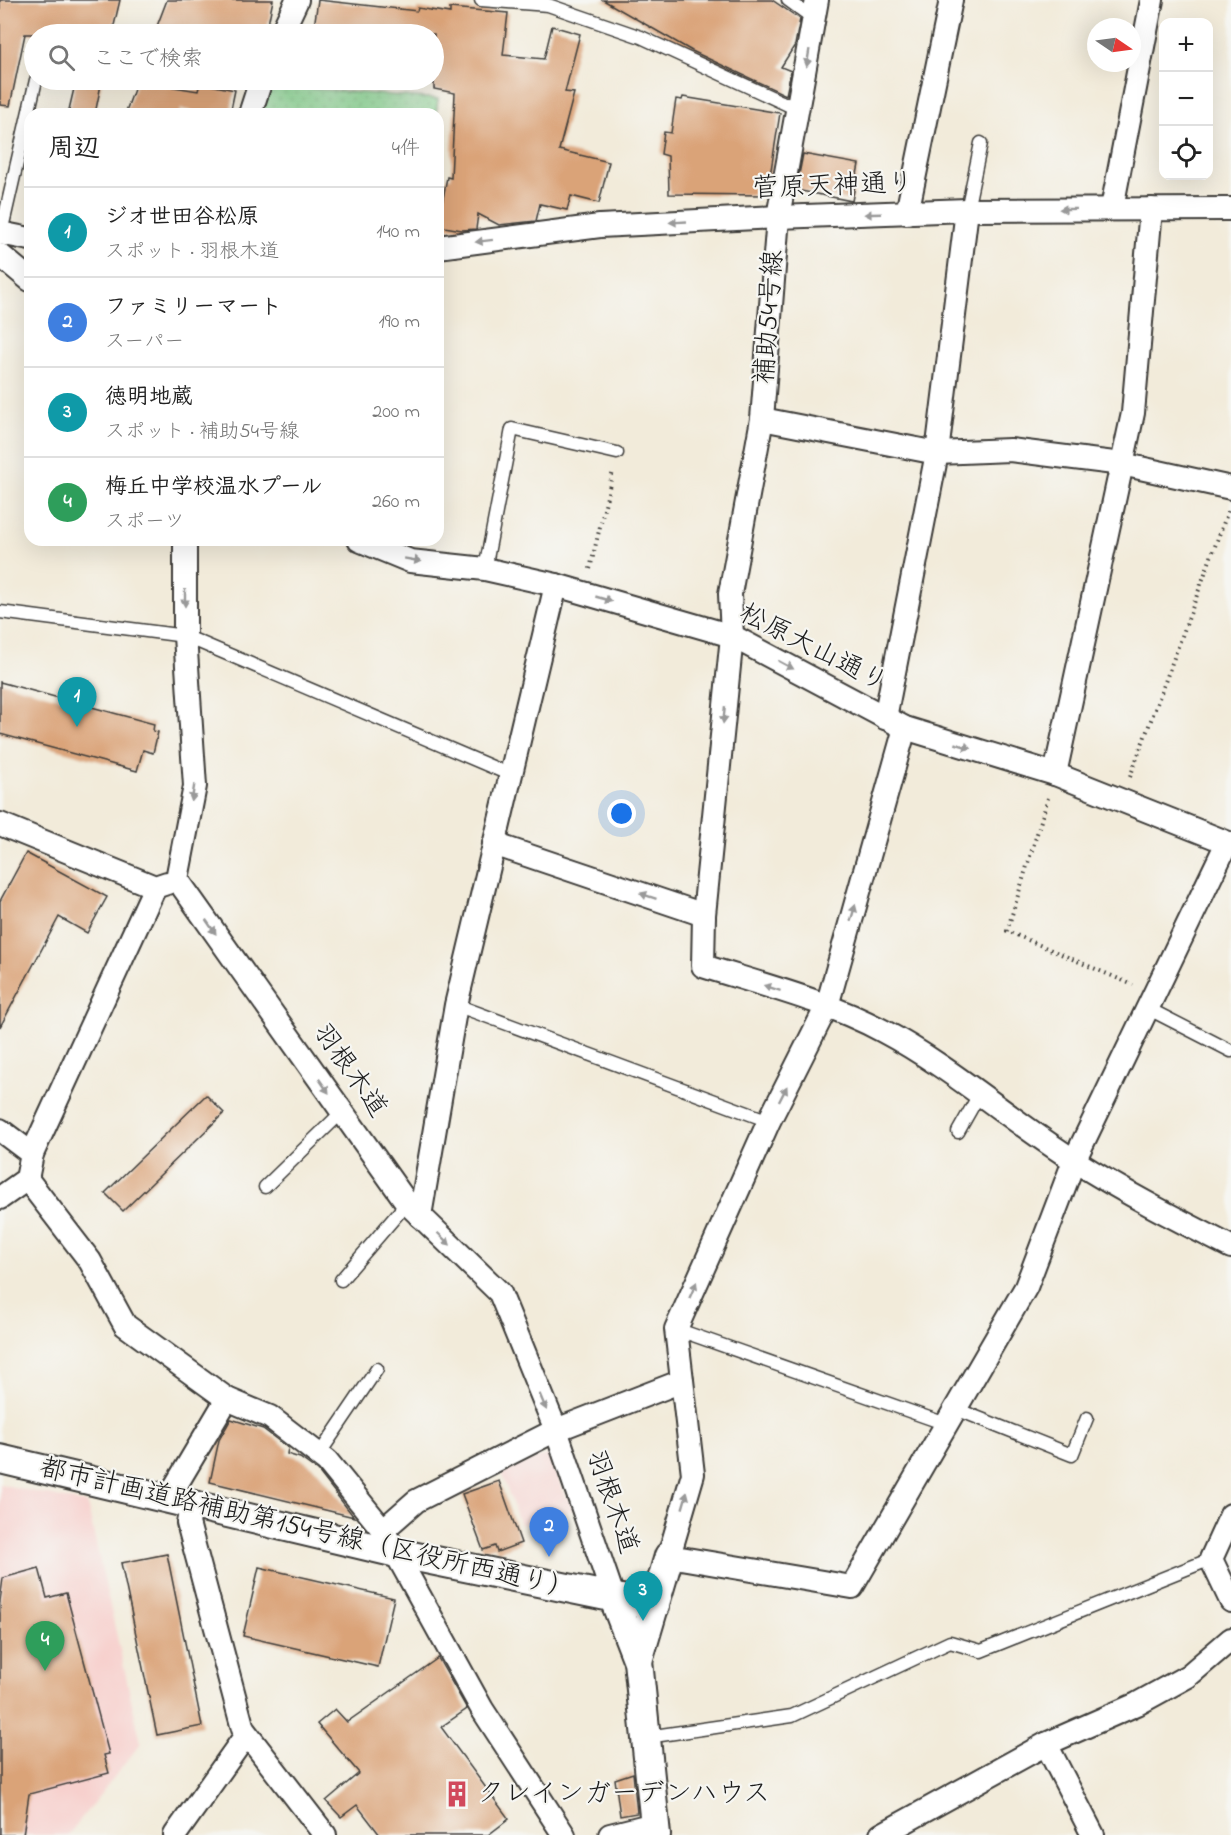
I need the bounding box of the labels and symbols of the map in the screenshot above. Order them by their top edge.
north arrow [1087,18,1141,72]
one-way arrow [803,48,812,67]
street label: 菅原天神通り [751,165,915,209]
one-way arrow [1058,204,1077,214]
one-way arrow [863,209,882,219]
one-way arrow [668,217,687,227]
one-way arrow [474,236,493,246]
street label: 補助54号線 [746,249,794,385]
one-way arrow [404,556,423,565]
one-way arrow [180,589,190,608]
one-way arrow [595,595,613,604]
street label: 松原大山通り [732,595,894,703]
one-way arrow [778,660,795,670]
pin: 1 [58,678,97,727]
one-way arrow [719,705,729,724]
one-way arrow [954,742,972,751]
one-way arrow [188,784,197,803]
your location [607,799,636,828]
one-way arrow [639,891,657,901]
one-way arrow [849,904,858,922]
one-way arrow [205,919,217,935]
one-way arrow [763,983,781,992]
street label: 羽根木道 [302,1016,396,1126]
one-way arrow [318,1077,330,1093]
one-way arrow [778,1085,788,1102]
one-way arrow [436,1232,451,1245]
one-way arrow [688,1281,698,1299]
one-way arrow [539,1393,548,1411]
street label: 羽根木道 [575,1445,647,1559]
street label: 都市計画道路補助第154号線（区役所西通り） [36,1449,578,1611]
one-way arrow [681,1491,690,1509]
pin: 2 [530,1508,568,1557]
pin: 3 [624,1572,662,1621]
pin: 4 [26,1622,64,1671]
place label: クレインガーデンハウス [477,1775,770,1814]
building icon: クレインガーデンハウス [442,1779,472,1809]

